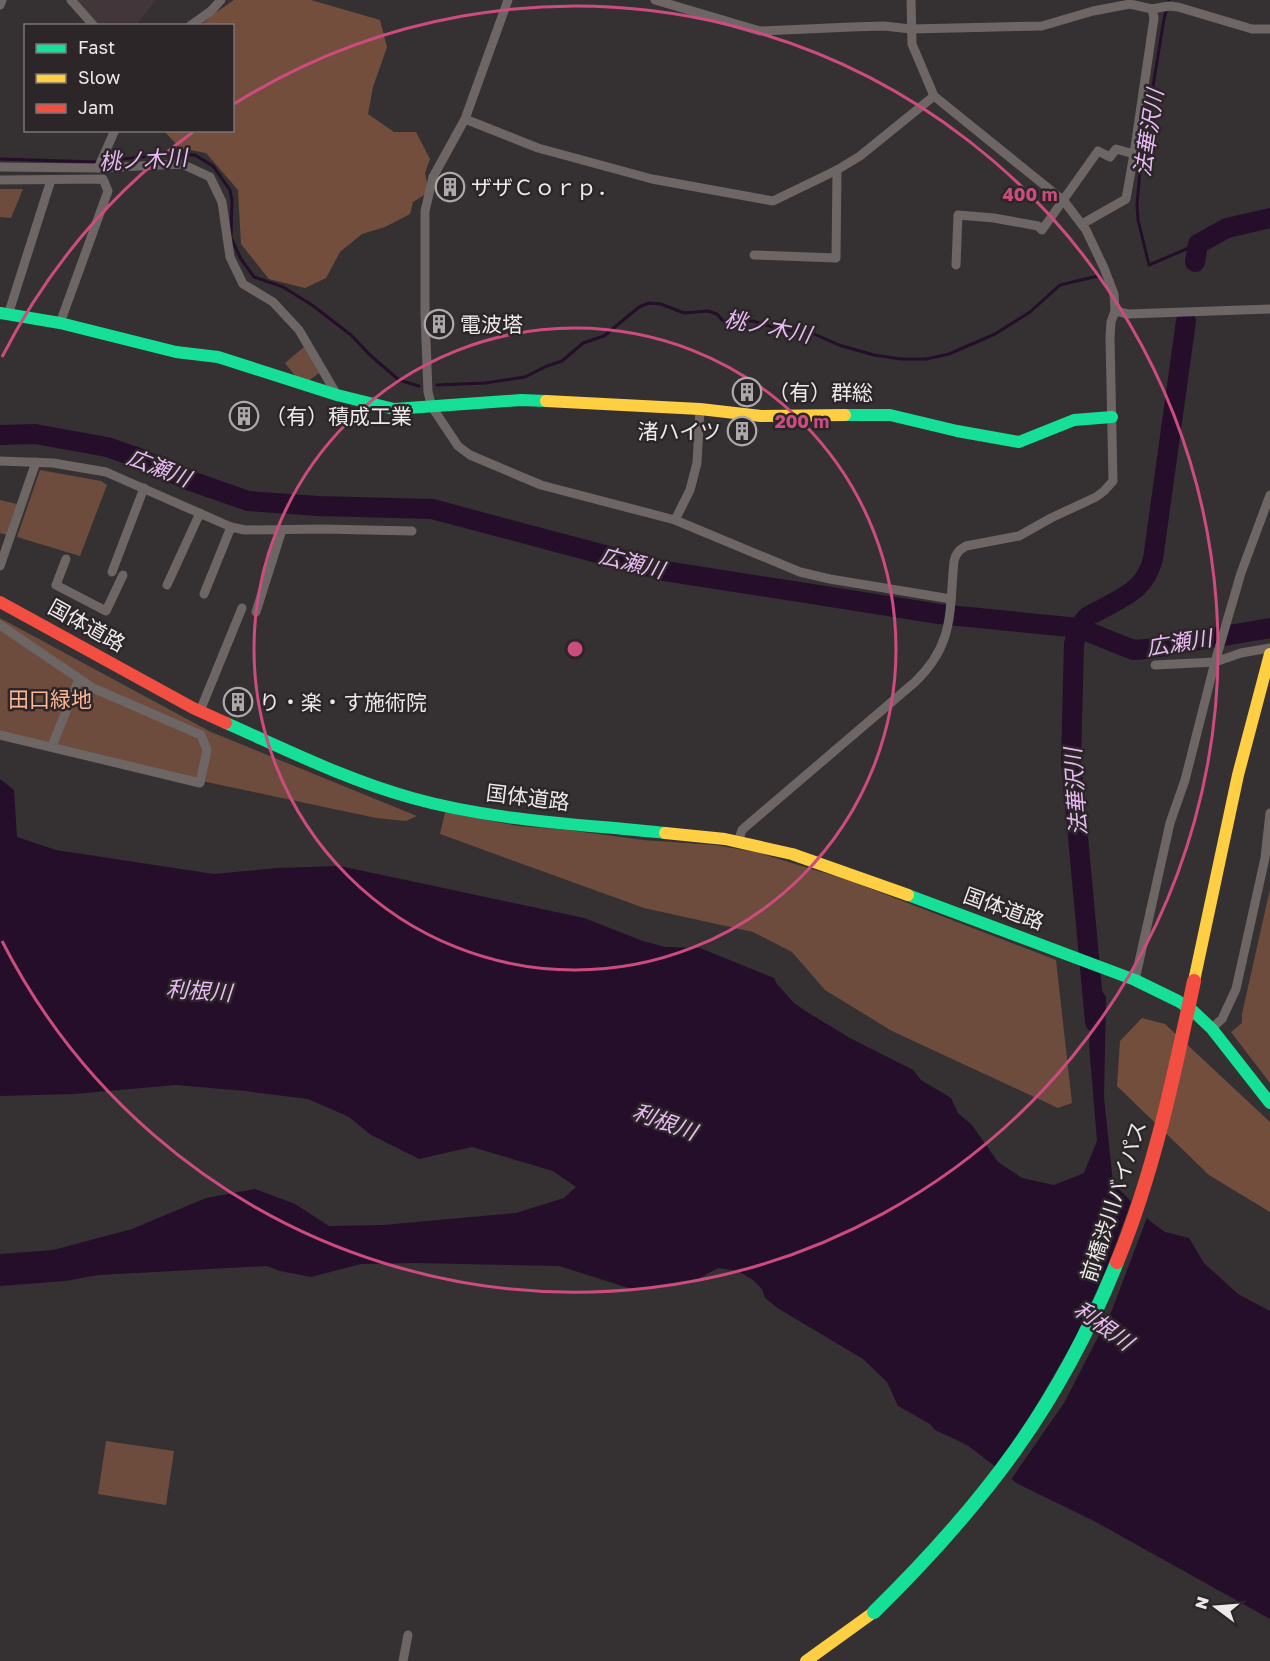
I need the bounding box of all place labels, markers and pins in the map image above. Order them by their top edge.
building icon: ザザＣｏｒｐ． [434,171,466,203]
place label: ザザＣｏｒｐ． [471,174,618,200]
building icon: 電波塔 [423,308,455,340]
place label: 電波塔 [460,311,523,337]
building icon: （有）群総 [731,376,763,408]
place label: （有）群総 [768,379,873,405]
building icon: （有）積成工業 [228,400,260,432]
place label: （有）積成工業 [265,403,412,429]
building icon: 渚ハイツ [726,415,758,447]
place label: 渚ハイツ [637,418,721,444]
centre of rings [565,639,585,659]
building icon: り・楽・す施術院 [222,686,254,718]
place label: り・楽・す施術院 [259,689,427,715]

